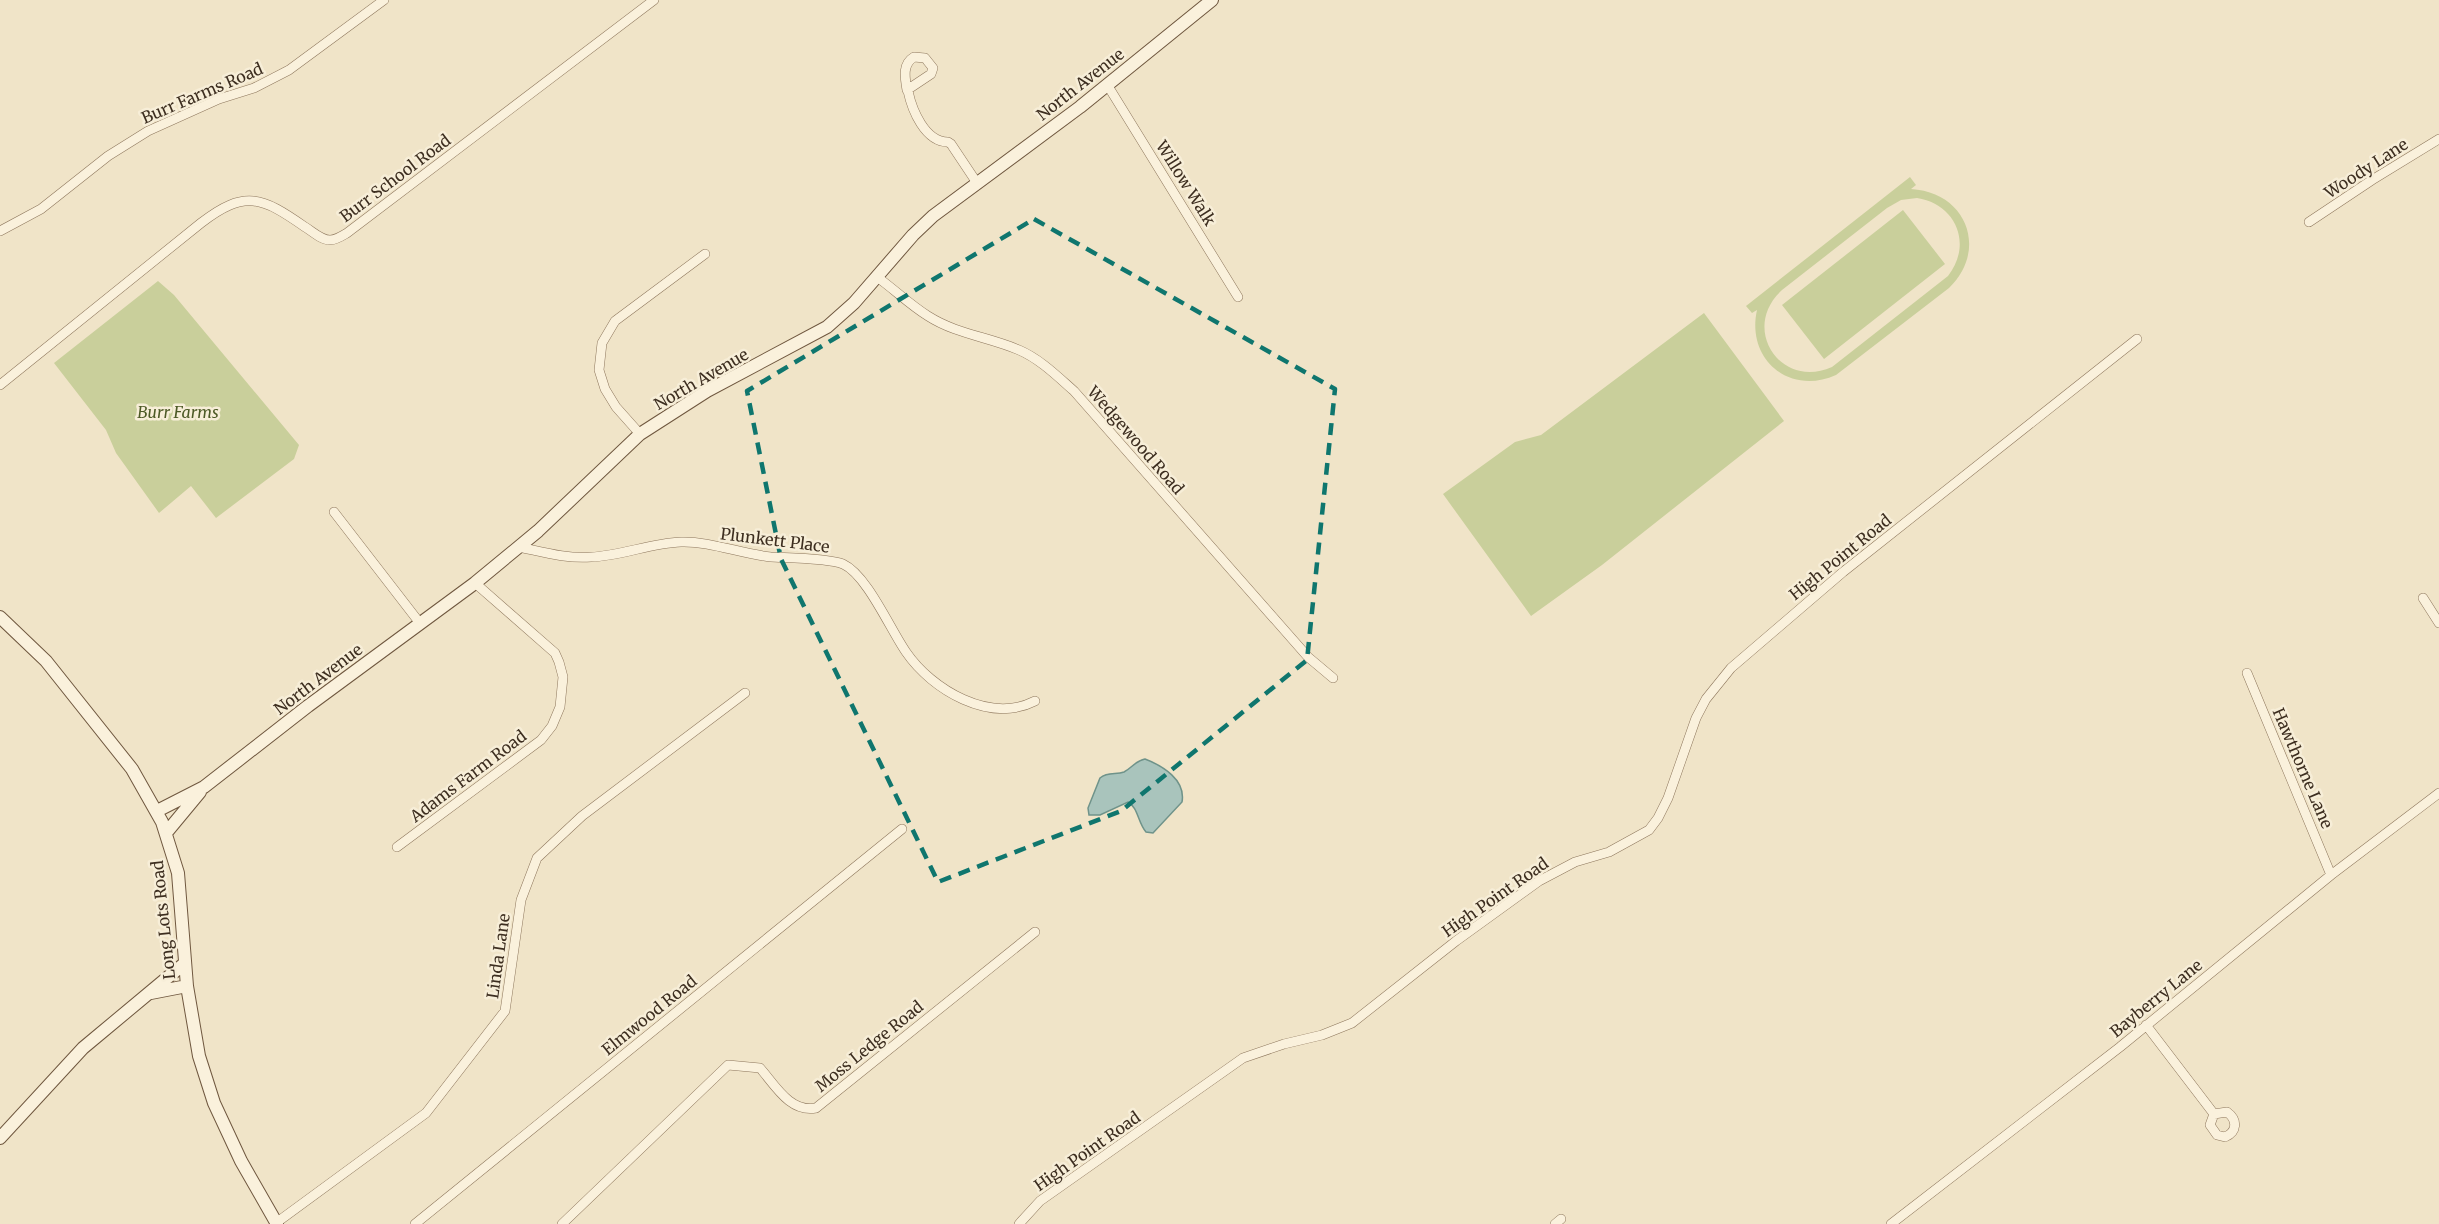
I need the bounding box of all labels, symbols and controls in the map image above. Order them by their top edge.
street label: North Avenue [1032,44,1128,124]
street label: Burr Farms Road [138,58,266,128]
street label: Burr School Road [336,130,455,226]
street label: Woody Lane [2320,134,2411,203]
street label: Willow Walk [1151,136,1221,230]
street label: North Avenue [650,344,752,414]
street label: Wedgewood Road [1083,381,1189,498]
park label: Burr Farms [137,402,219,422]
street label: High Point Road [1785,510,1895,604]
street label: Plunkett Place [719,523,831,557]
street label: North Avenue [270,639,366,719]
street label: Hawthorne Lane [2269,705,2337,831]
street label: Adams Farm Road [405,726,530,827]
street label: High Point Road [1438,853,1552,941]
street label: Long Lots Road [147,859,179,980]
street label: Linda Lane [482,912,514,1000]
street label: Bayberry Lane [2106,955,2206,1041]
street label: Elmwood Road [598,970,701,1059]
street label: Moss Ledge Road [811,996,927,1096]
street label: High Point Road [1030,1107,1144,1195]

